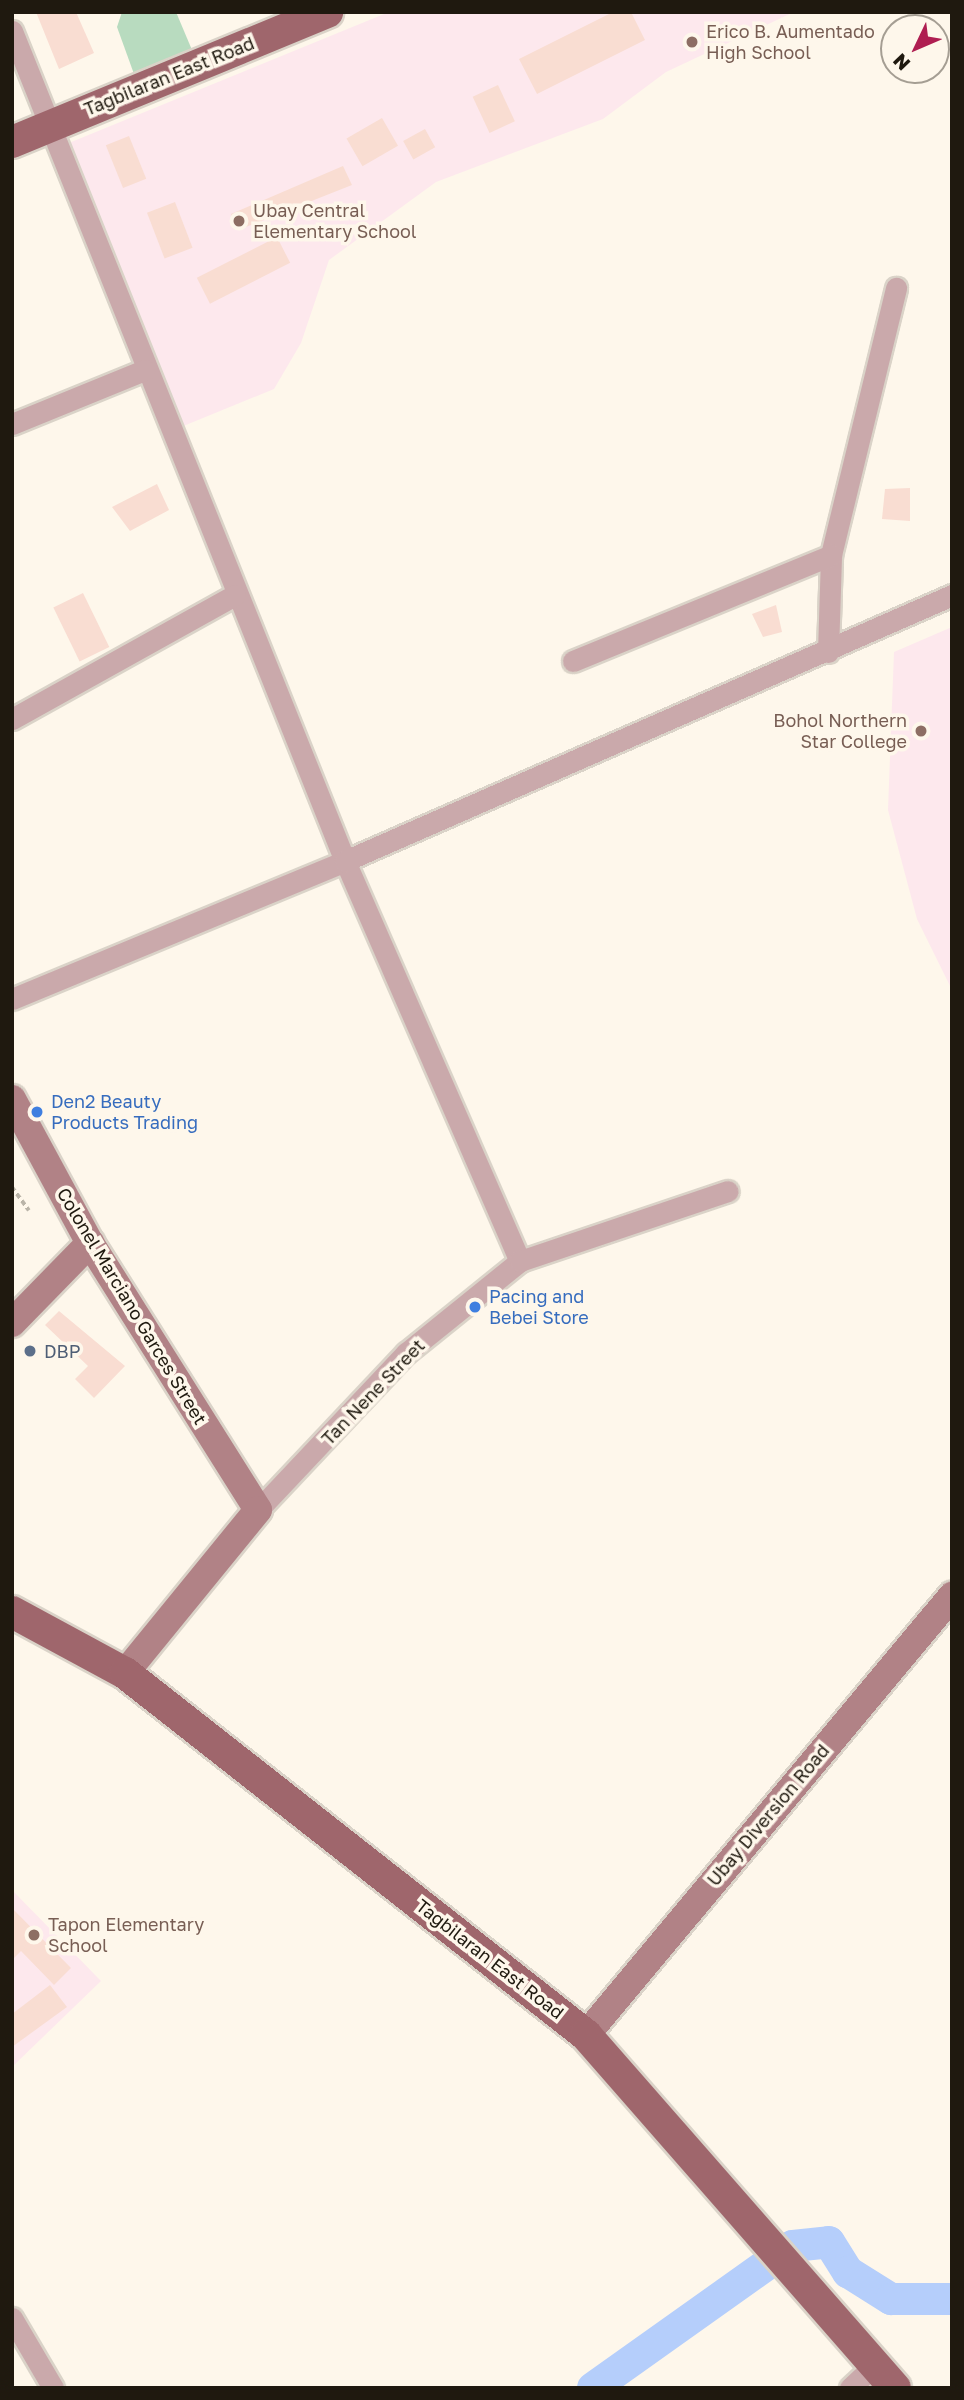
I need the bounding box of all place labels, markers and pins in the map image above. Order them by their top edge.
place label: Erico B. Aumentado High School [706,21,875,64]
marker: Erico B. Aumentado High School [684,34,700,50]
place label: Ubay Central Elementary School [253,200,417,242]
marker: Ubay Central Elementary School [231,213,247,229]
place label: Bohol Northern Star College [773,710,907,752]
marker: Bohol Northern Star College [913,723,929,739]
place label: Den2 Beauty Products Trading [51,1091,198,1134]
marker: Den2 Beauty Products Trading [29,1104,45,1120]
place label: Pacing and Bebei Store [489,1286,589,1328]
marker: Pacing and Bebei Store [467,1299,483,1315]
place label: DBP [44,1340,80,1362]
marker: DBP [22,1343,38,1359]
place label: Tapon Elementary School [48,1914,204,1956]
marker: Tapon Elementary School [26,1927,42,1943]

